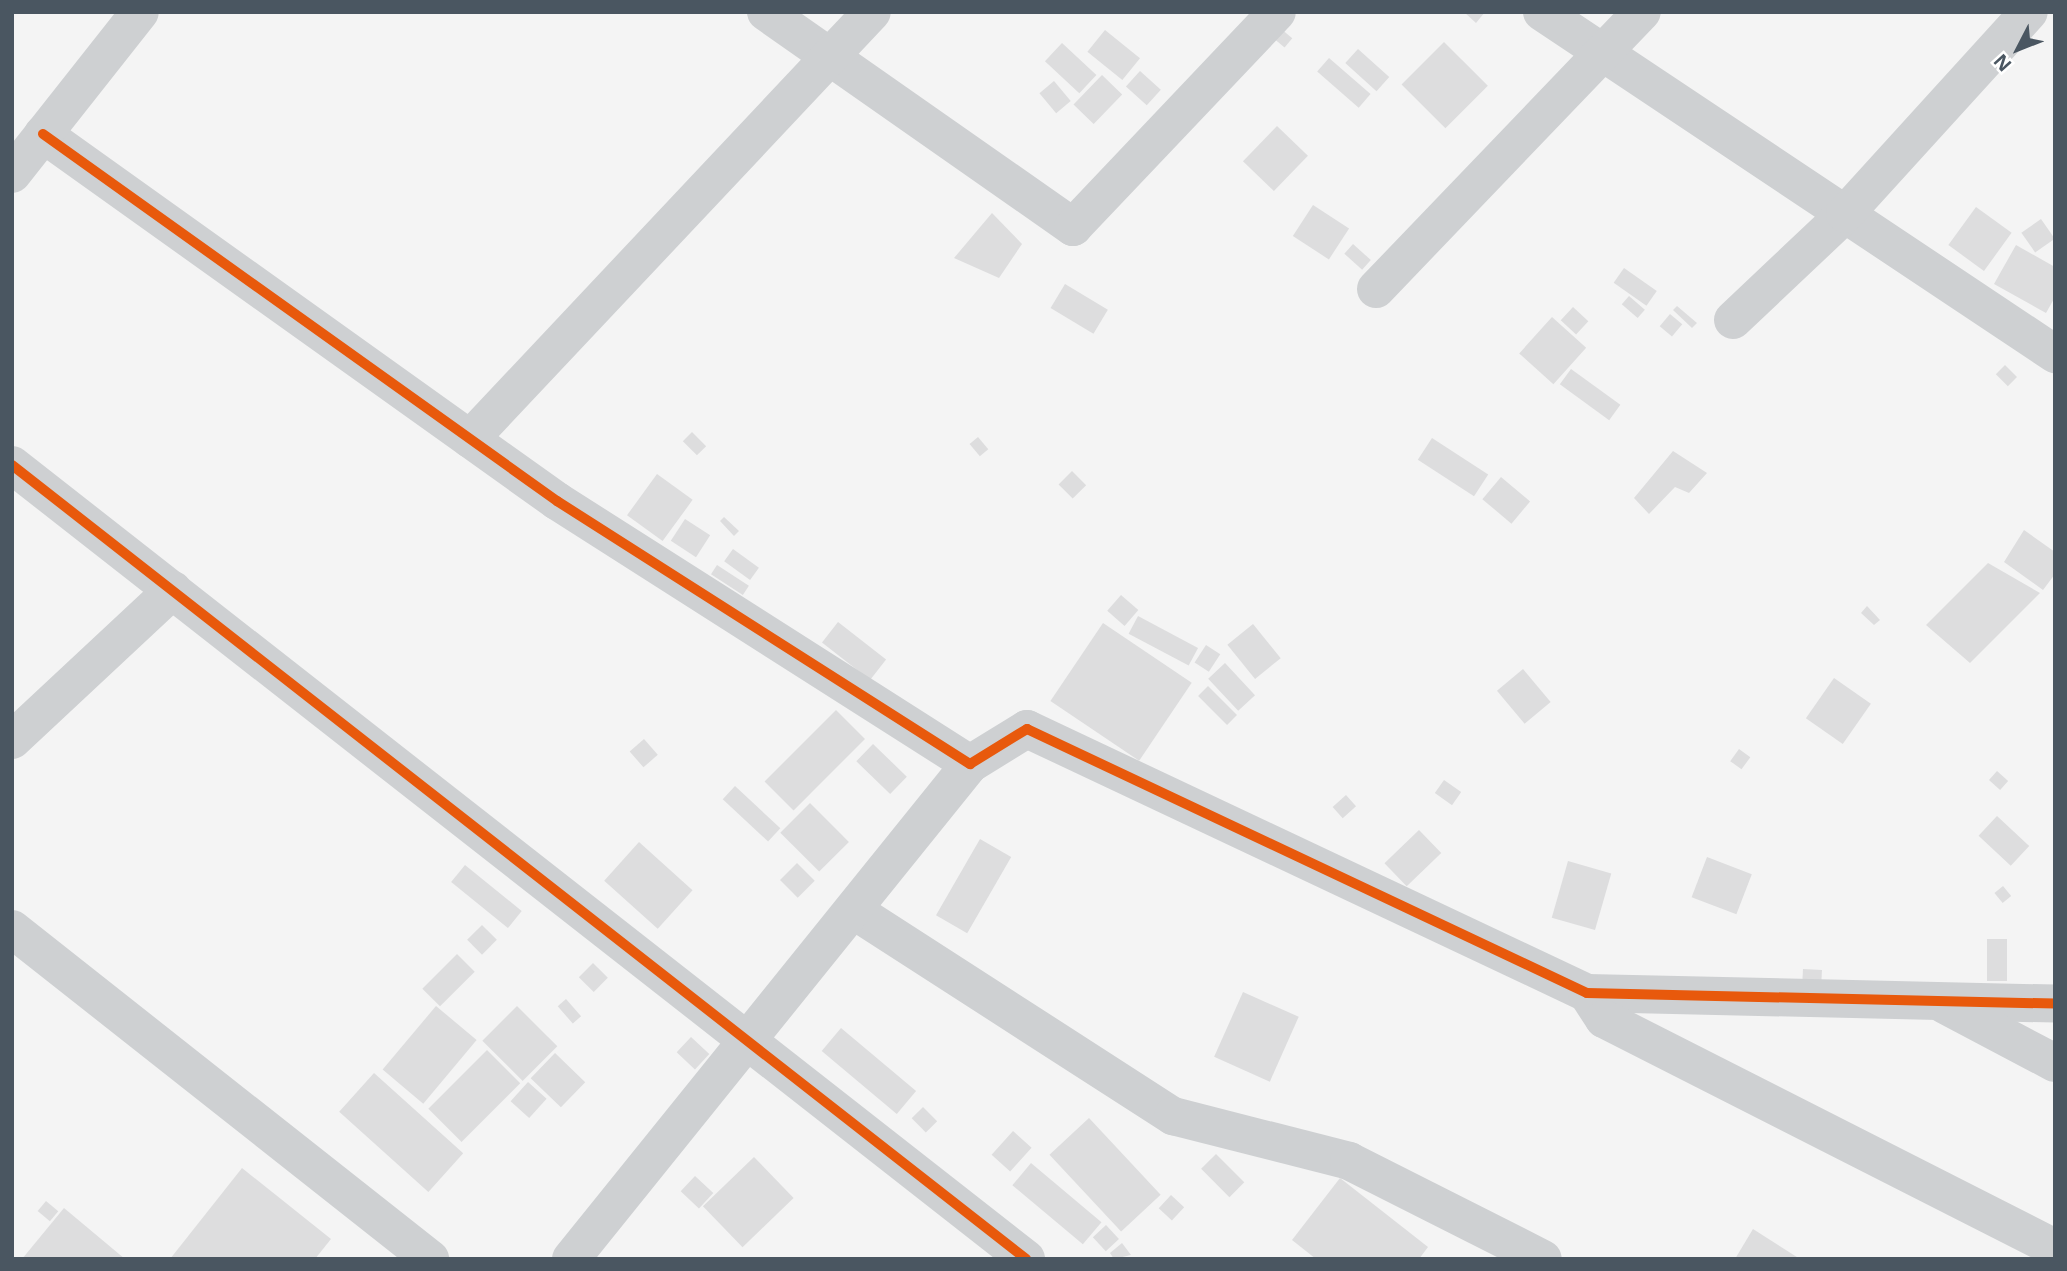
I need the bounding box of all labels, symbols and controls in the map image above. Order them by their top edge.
north arrow [1983,14,2053,84]
text: N [1988,49,2017,77]

